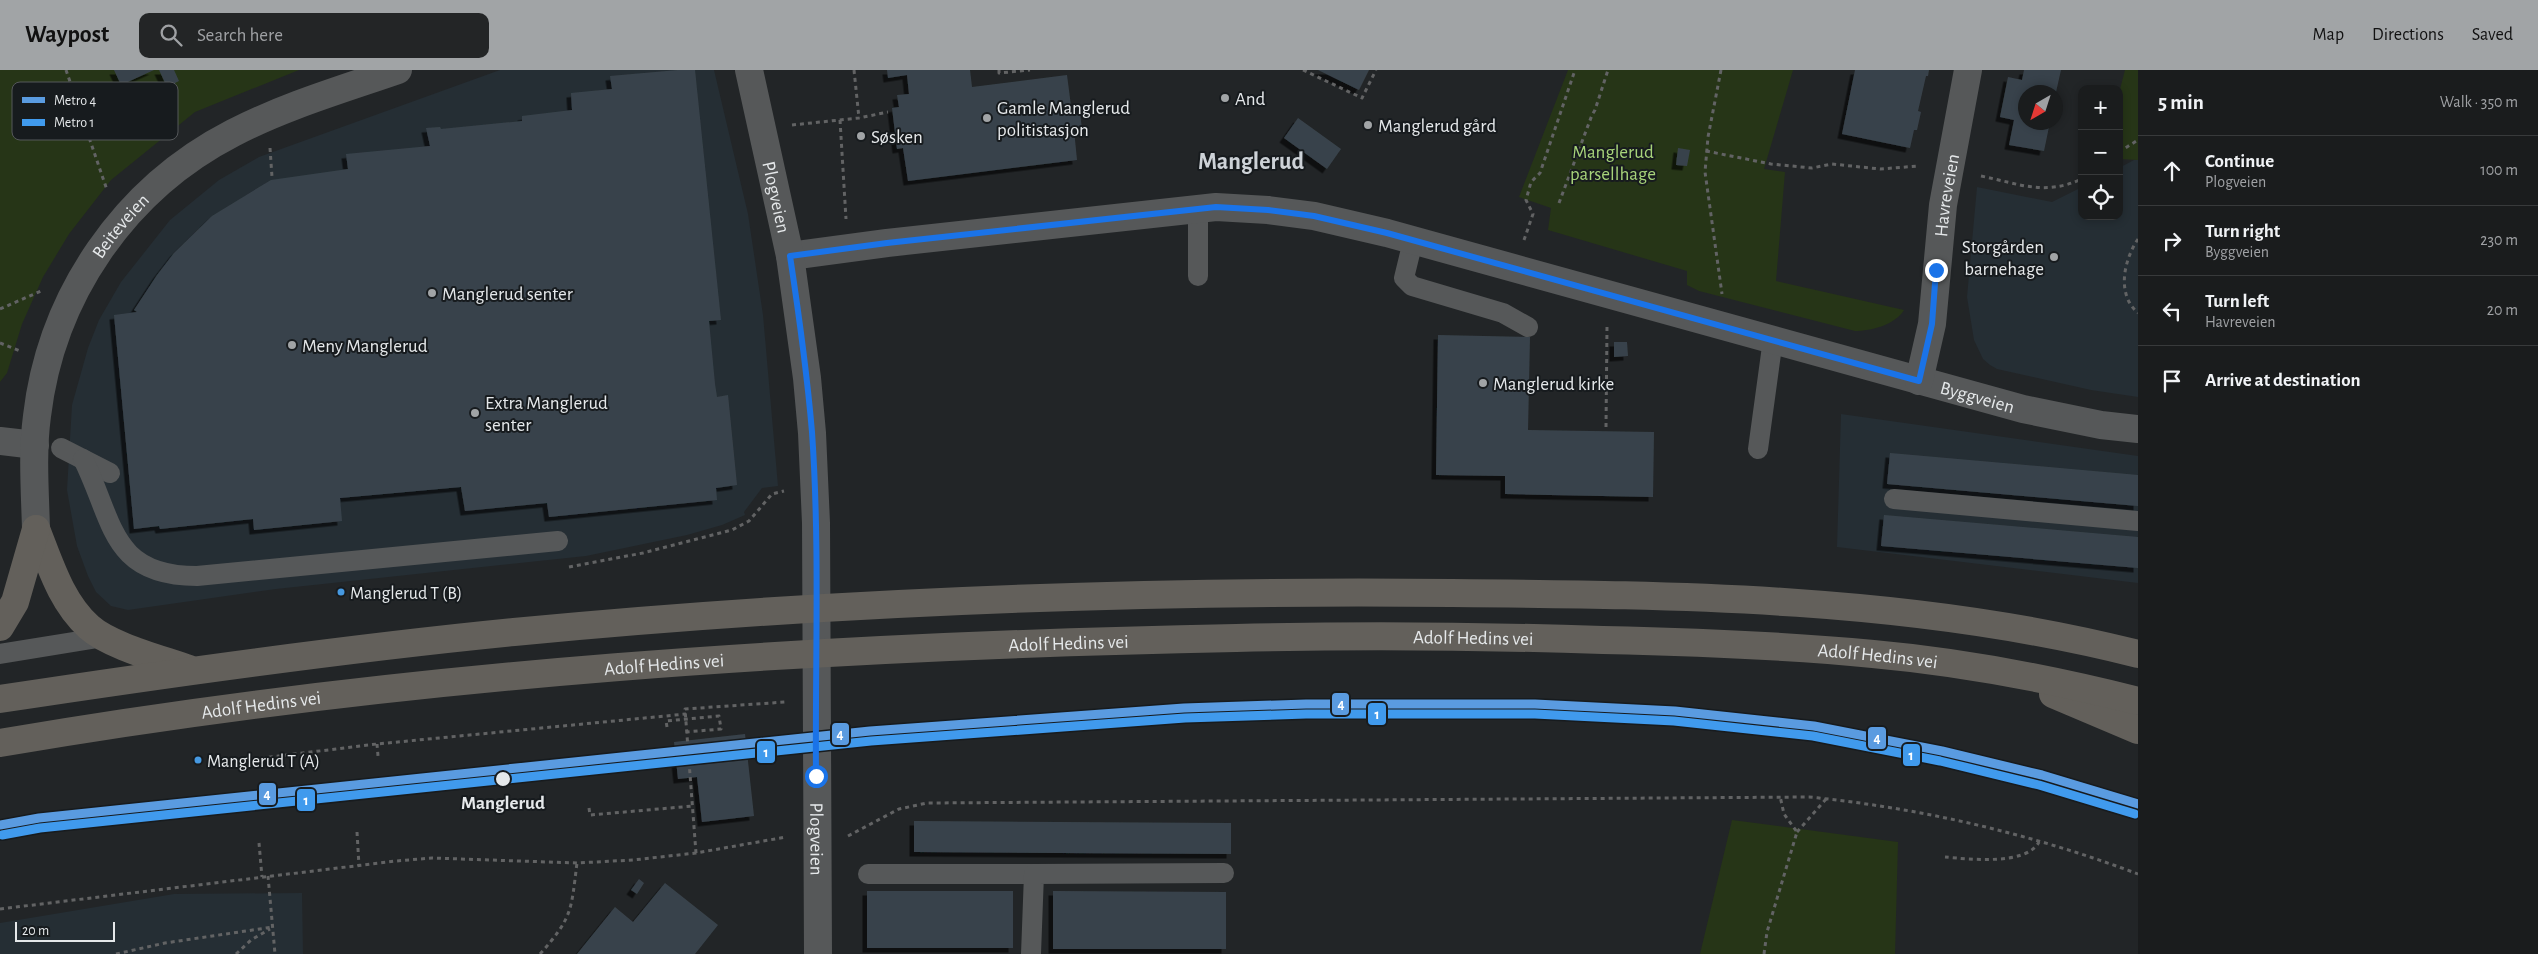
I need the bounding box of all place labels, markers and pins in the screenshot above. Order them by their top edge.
place label: And [1235,90,1266,109]
marker: And [1219,92,1231,104]
place label: Gamle Manglerud politistasjon [997,99,1130,140]
marker: Gamle Manglerud politistasjon [981,112,993,124]
place label: Manglerud gård [1378,117,1496,136]
marker: Manglerud gård [1362,119,1374,131]
place label: Søsken [871,128,923,147]
marker: Søsken [855,130,867,142]
place label: Storgården barnehage [1962,238,2044,279]
marker: Storgården barnehage [2048,251,2060,263]
place label: Manglerud senter [442,285,573,304]
marker: Manglerud senter [426,287,438,299]
place label: Meny Manglerud [302,337,428,356]
marker: Meny Manglerud [286,339,298,351]
place label: Manglerud kirke [1493,375,1614,394]
marker: Manglerud kirke [1477,377,1489,389]
place label: Extra Manglerud senter [485,394,608,435]
marker: Extra Manglerud senter [469,407,481,419]
place label: Manglerud T (B) [350,585,462,603]
marker: Manglerud T (B) [336,587,346,597]
place label: Manglerud T (A) [207,753,320,771]
marker: Manglerud T (A) [193,755,203,765]
marker: Manglerud [494,770,512,788]
place label: Manglerud [461,794,545,813]

